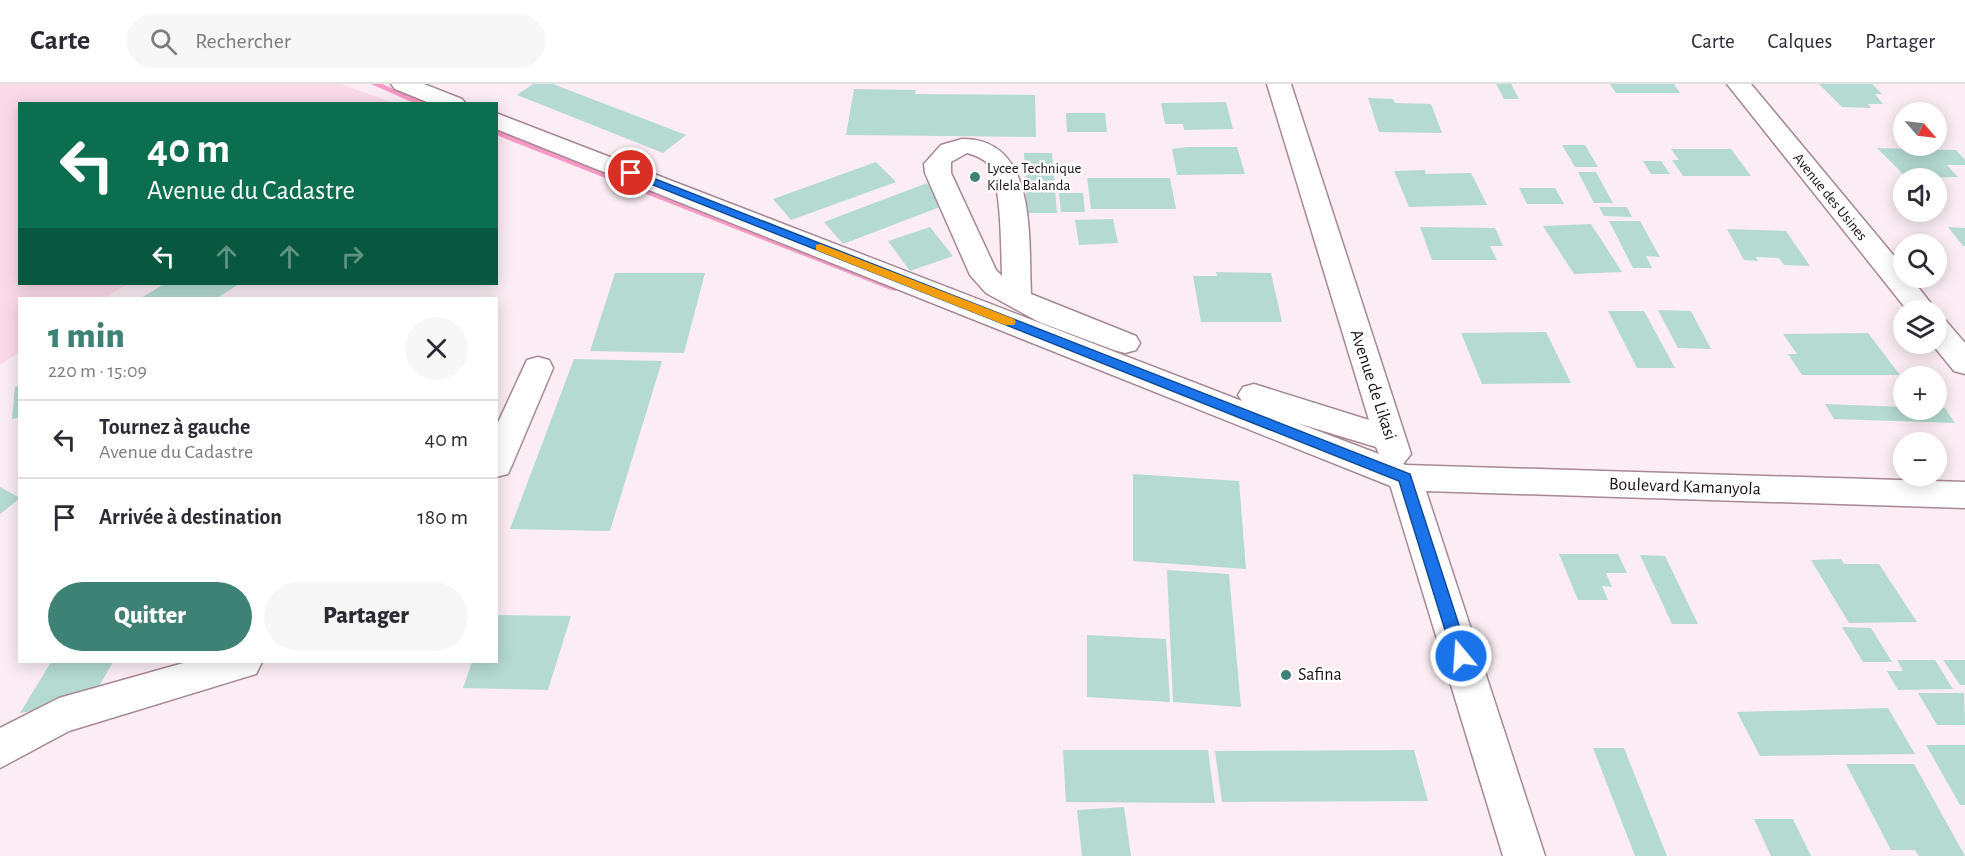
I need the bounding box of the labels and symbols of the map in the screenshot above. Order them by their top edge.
north arrow [1893,102,1947,156]
pin [605,147,656,198]
street label: Avenue des Usines [1790,150,1870,244]
place label: Lycee Technique Kilela Balanda [987,161,1082,193]
marker: Lycee Technique Kilela Balanda [968,170,982,184]
street label: Avenue de Likasi [1347,328,1399,442]
street label: Boulevard Kamanyola [1609,475,1761,499]
position arrow [1429,624,1493,688]
place label: Safina [1298,666,1342,684]
marker: Safina [1279,668,1293,682]

